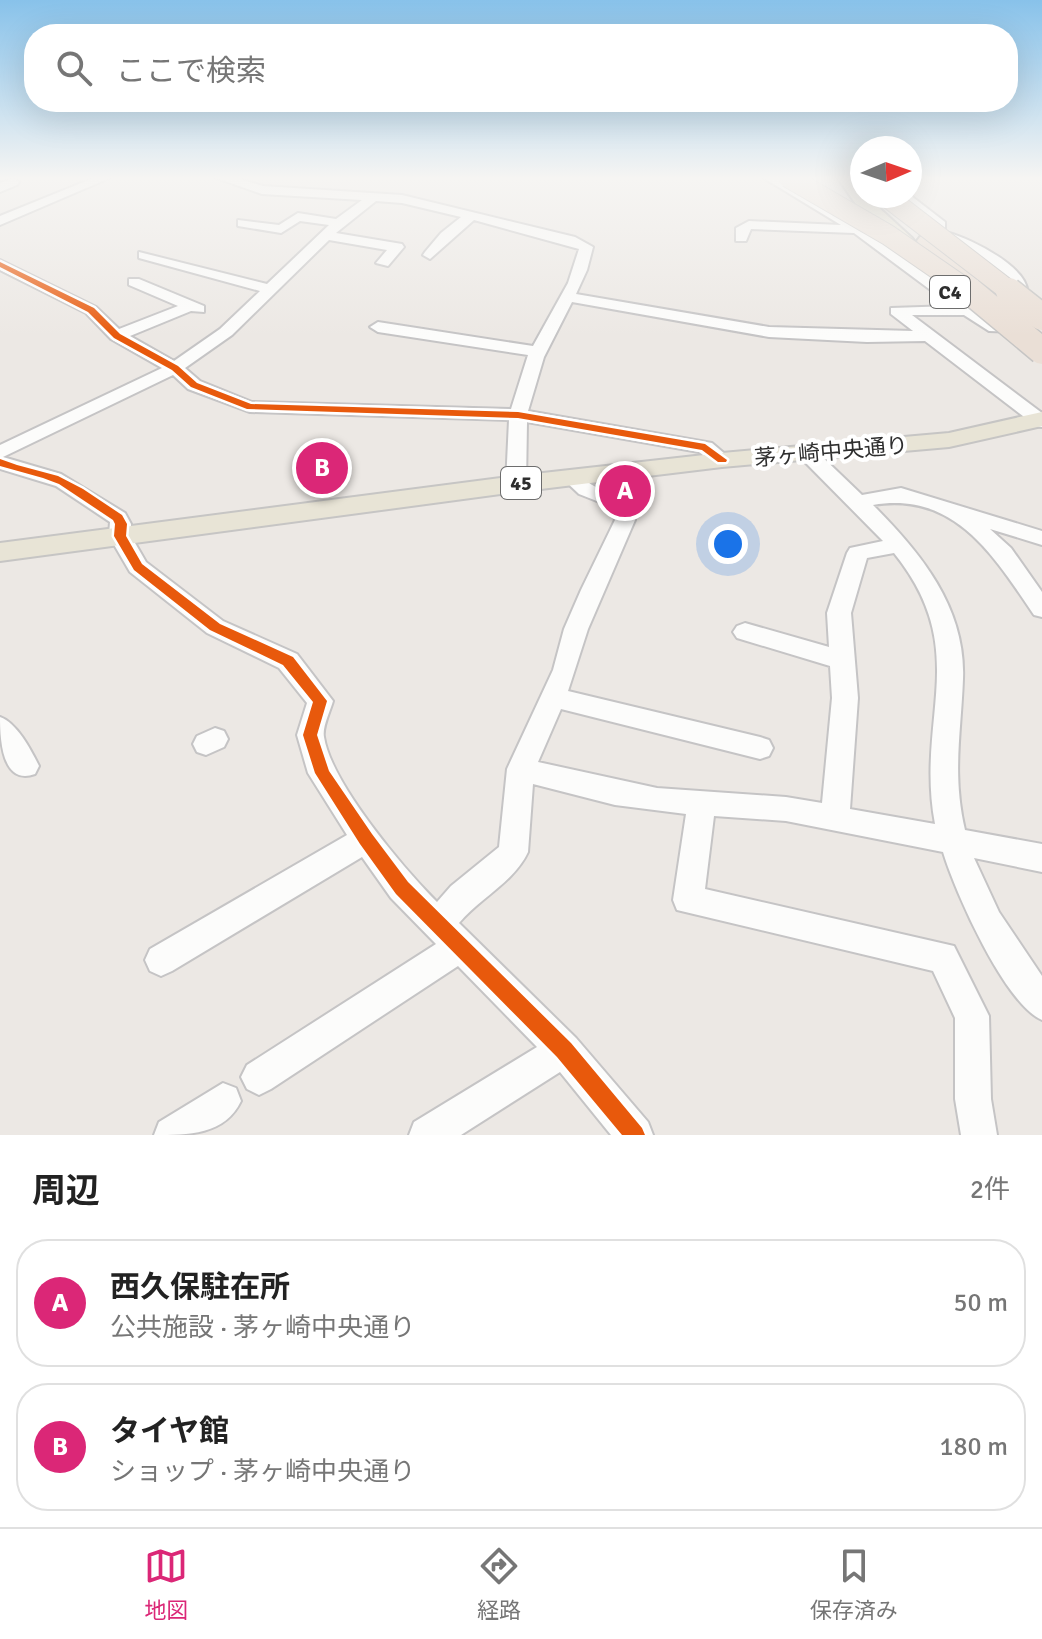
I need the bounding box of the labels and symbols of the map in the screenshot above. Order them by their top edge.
north arrow [850,136,922,208]
road number: C4 [930,276,970,308]
street label: 茅ヶ崎中央通り [753,431,909,472]
pin: B [296,438,348,498]
pin: A [599,461,651,521]
road number: 45 [501,467,541,499]
your location [708,524,748,564]

